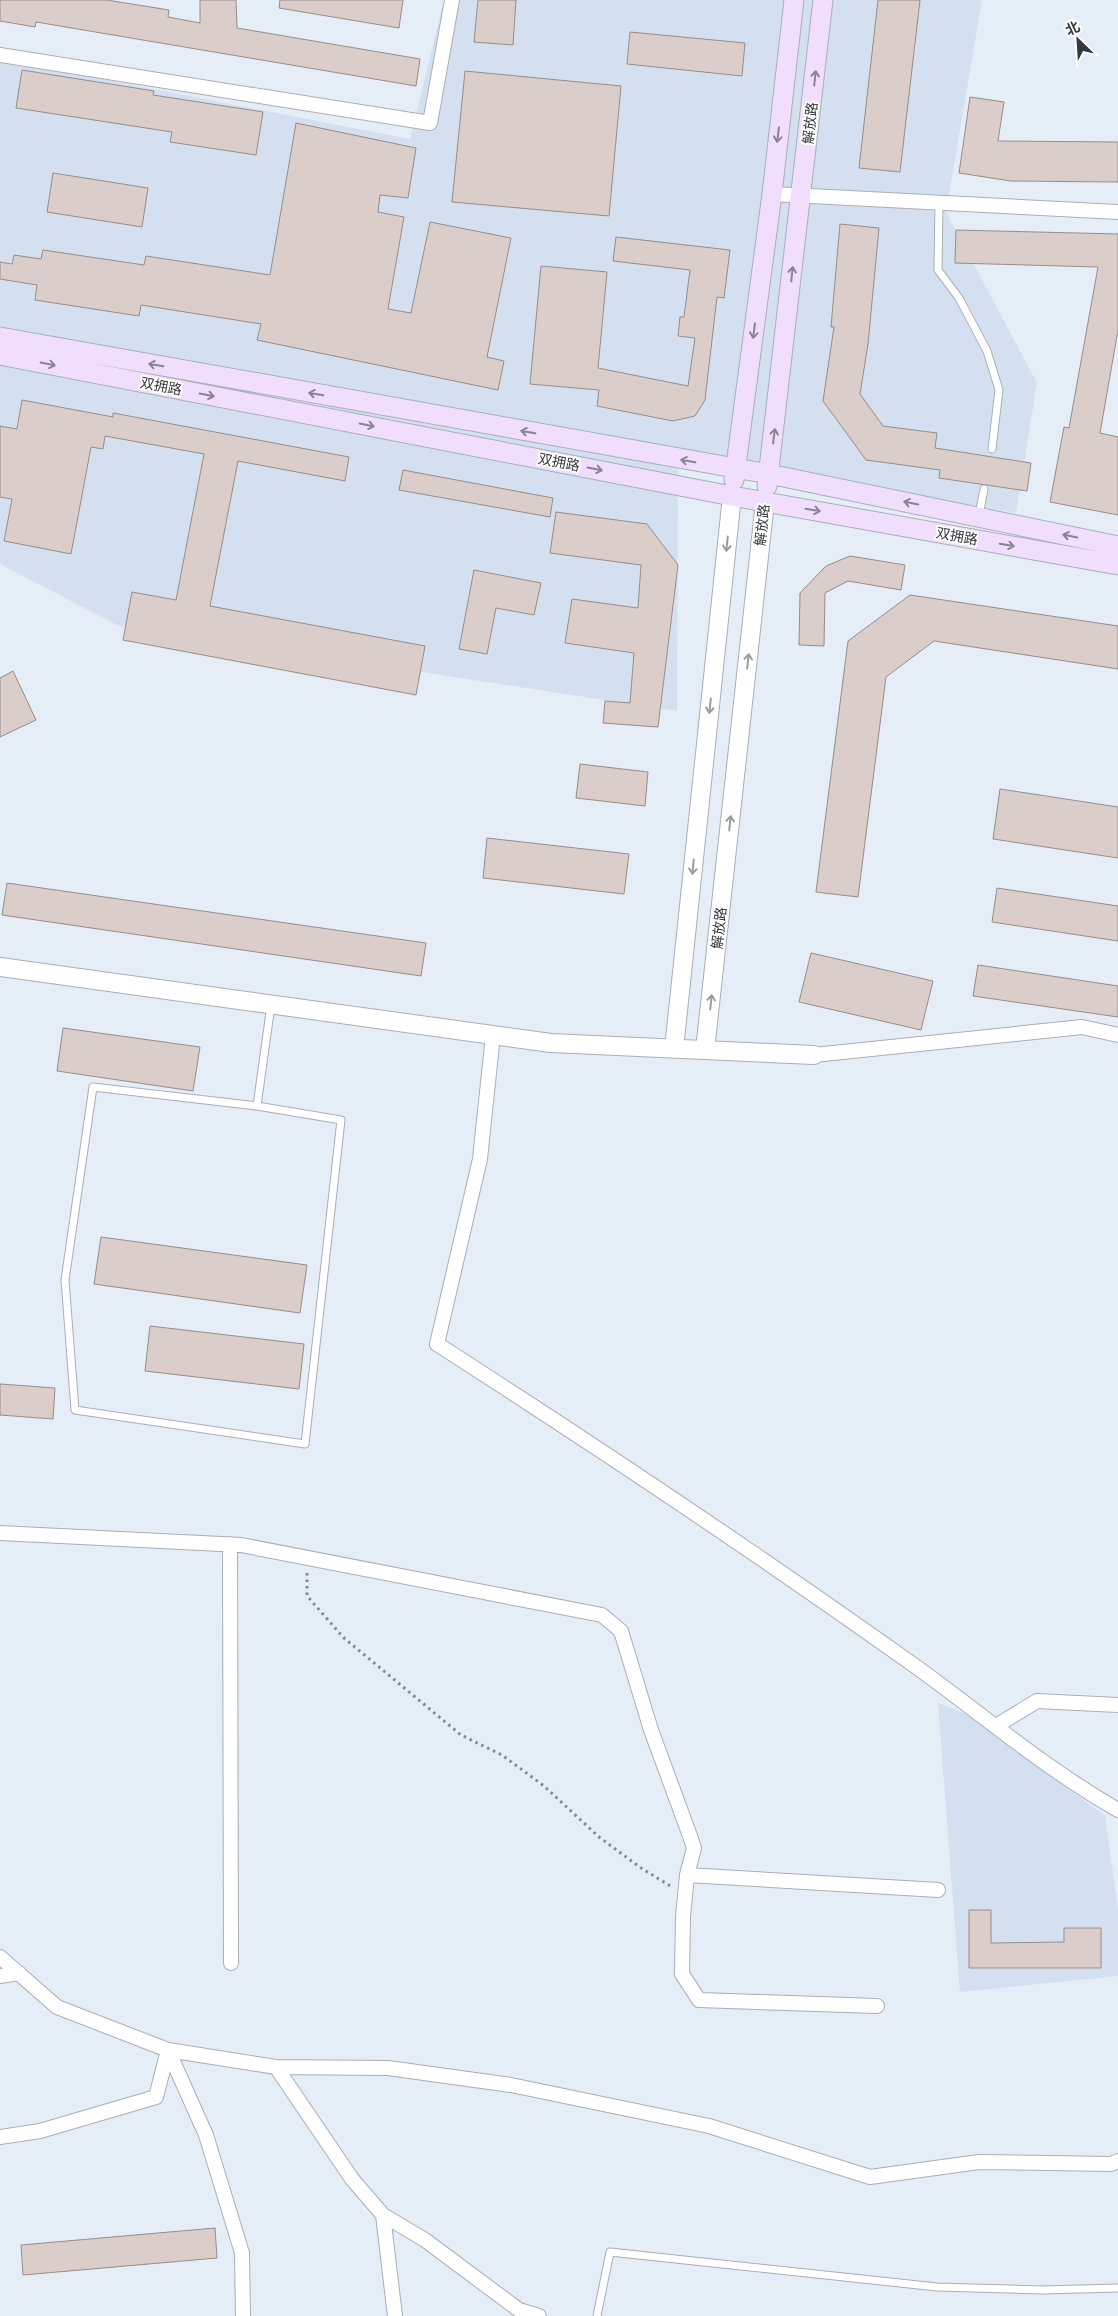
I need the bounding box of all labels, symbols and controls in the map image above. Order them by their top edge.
north arrow [1053,15,1103,65]
text: 北 [1062,17,1083,39]
one-way arrow [810,71,820,87]
street label: 解放路 [799,101,821,145]
one-way arrow [773,127,783,143]
one-way arrow [787,267,797,283]
one-way arrow [749,323,759,339]
one-way arrow [39,360,55,369]
one-way arrow [149,360,165,369]
street label: 双拥路 [139,373,183,399]
one-way arrow [309,388,325,398]
one-way arrow [199,390,215,400]
one-way arrow [359,421,375,431]
one-way arrow [520,426,536,436]
one-way arrow [769,428,779,444]
street label: 双拥路 [537,449,581,475]
one-way arrow [680,455,696,465]
one-way arrow [587,465,603,475]
one-way arrow [903,498,919,508]
street label: 解放路 [751,503,773,547]
one-way arrow [804,506,820,516]
street label: 双拥路 [935,523,979,549]
one-way arrow [1063,531,1079,540]
one-way arrow [722,536,732,552]
one-way arrow [999,541,1015,550]
one-way arrow [743,654,752,670]
one-way arrow [705,698,715,714]
one-way arrow [725,815,735,831]
one-way arrow [688,859,698,875]
street label: 解放路 [708,906,730,950]
one-way arrow [706,994,716,1010]

